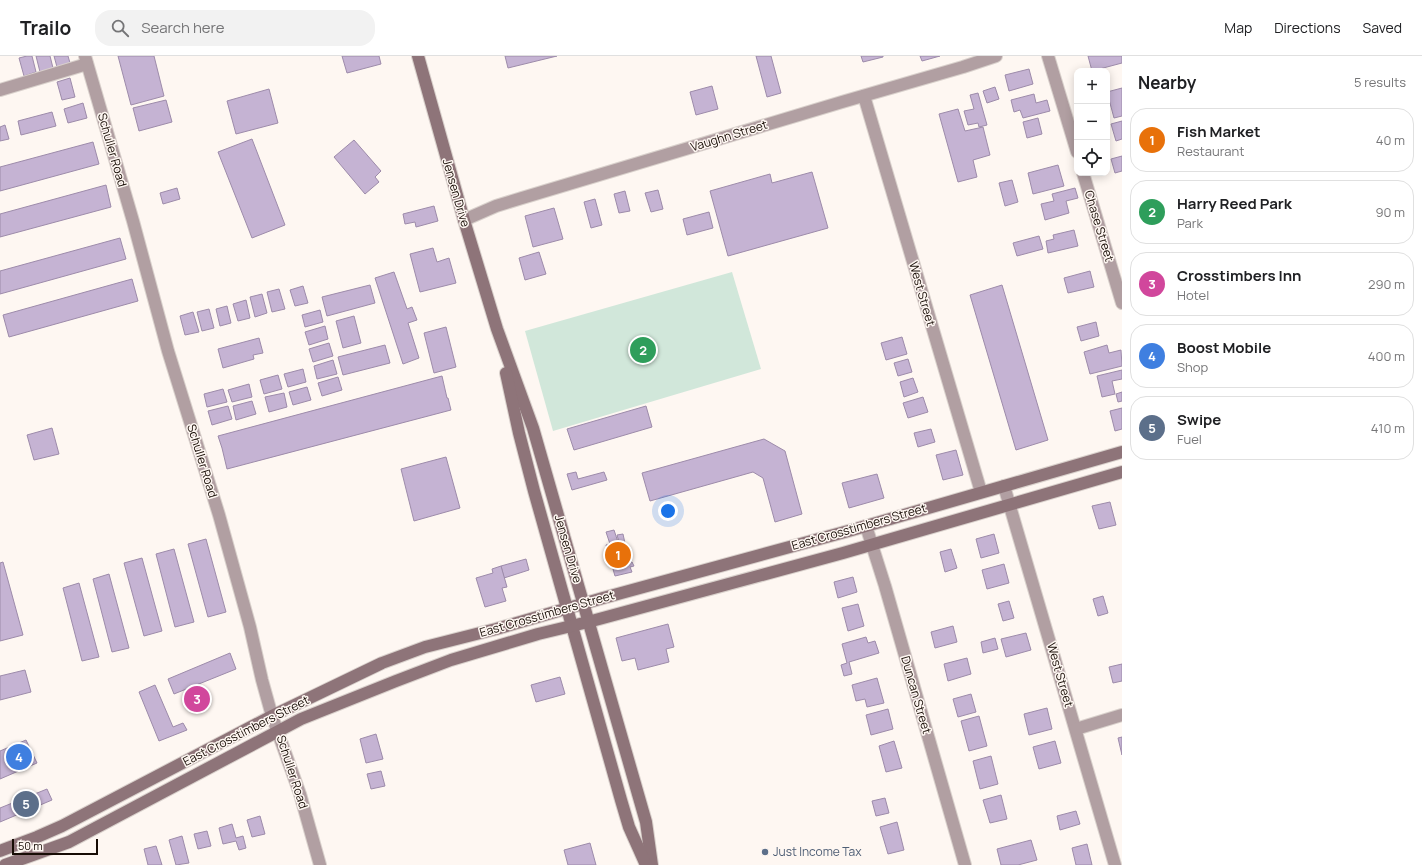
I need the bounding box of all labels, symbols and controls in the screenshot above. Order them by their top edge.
search box [95,10,375,46]
text: Trailo [20,15,71,41]
icon: search [109,17,131,39]
text: Search here [141,17,225,38]
text: Map [1224,18,1252,37]
text: Directions [1274,18,1341,37]
text: Saved [1363,18,1402,37]
map controls [1074,68,1110,176]
button: + [1074,68,1110,104]
text: Nearby [1138,71,1196,94]
text: 5 results [1354,73,1406,91]
button: − [1074,104,1110,140]
street label: Schuller Road [94,111,131,189]
street label: Vaughn Street [688,116,770,155]
text: Fish Market [1177,121,1260,142]
text: 1 [1149,131,1155,149]
text: 40 m [1376,131,1405,149]
button: locate [1074,140,1110,176]
text: Restaurant [1177,142,1244,160]
street label: Jensen Drive [439,157,474,229]
street label: Chase Street [1081,188,1118,264]
text: Harry Reed Park [1177,193,1292,214]
text: 2 [1148,203,1156,221]
text: 90 m [1375,203,1405,221]
text: Park [1177,214,1203,232]
street label: West Street [905,260,940,328]
text: Crosstimbers Inn [1177,265,1301,286]
text: 3 [1148,275,1156,293]
text: 290 m [1368,275,1405,293]
text: Hotel [1177,286,1209,304]
pin: 2 [630,335,656,365]
text: Boost Mobile [1177,337,1271,358]
text: 4 [1148,347,1156,365]
text: 400 m [1368,347,1405,365]
text: Shop [1177,358,1208,376]
text: Swipe [1177,409,1221,430]
text: 5 [1148,419,1156,437]
text: 410 m [1371,419,1405,437]
street label: Schuller Road [183,422,222,500]
text: Fuel [1177,430,1202,448]
street label: East Crosstimbers Street [790,499,928,554]
your location [658,501,678,521]
street label: Jensen Drive [551,513,586,585]
pin: 1 [605,540,631,570]
street label: East Crosstimbers Street [478,586,616,641]
street label: West Street [1043,641,1078,709]
street label: Duncan Street [897,654,936,736]
pin: 3 [184,684,210,714]
street label: East Crosstimbers Street [180,691,312,770]
street label: Schuller Road [273,733,312,811]
pin: 4 [6,742,32,772]
pin: 5 [13,789,39,819]
scale bar [12,837,98,856]
text: 50 m [18,838,43,853]
place label: Just Income Tax [773,843,862,860]
marker: Just Income Tax [760,847,770,857]

